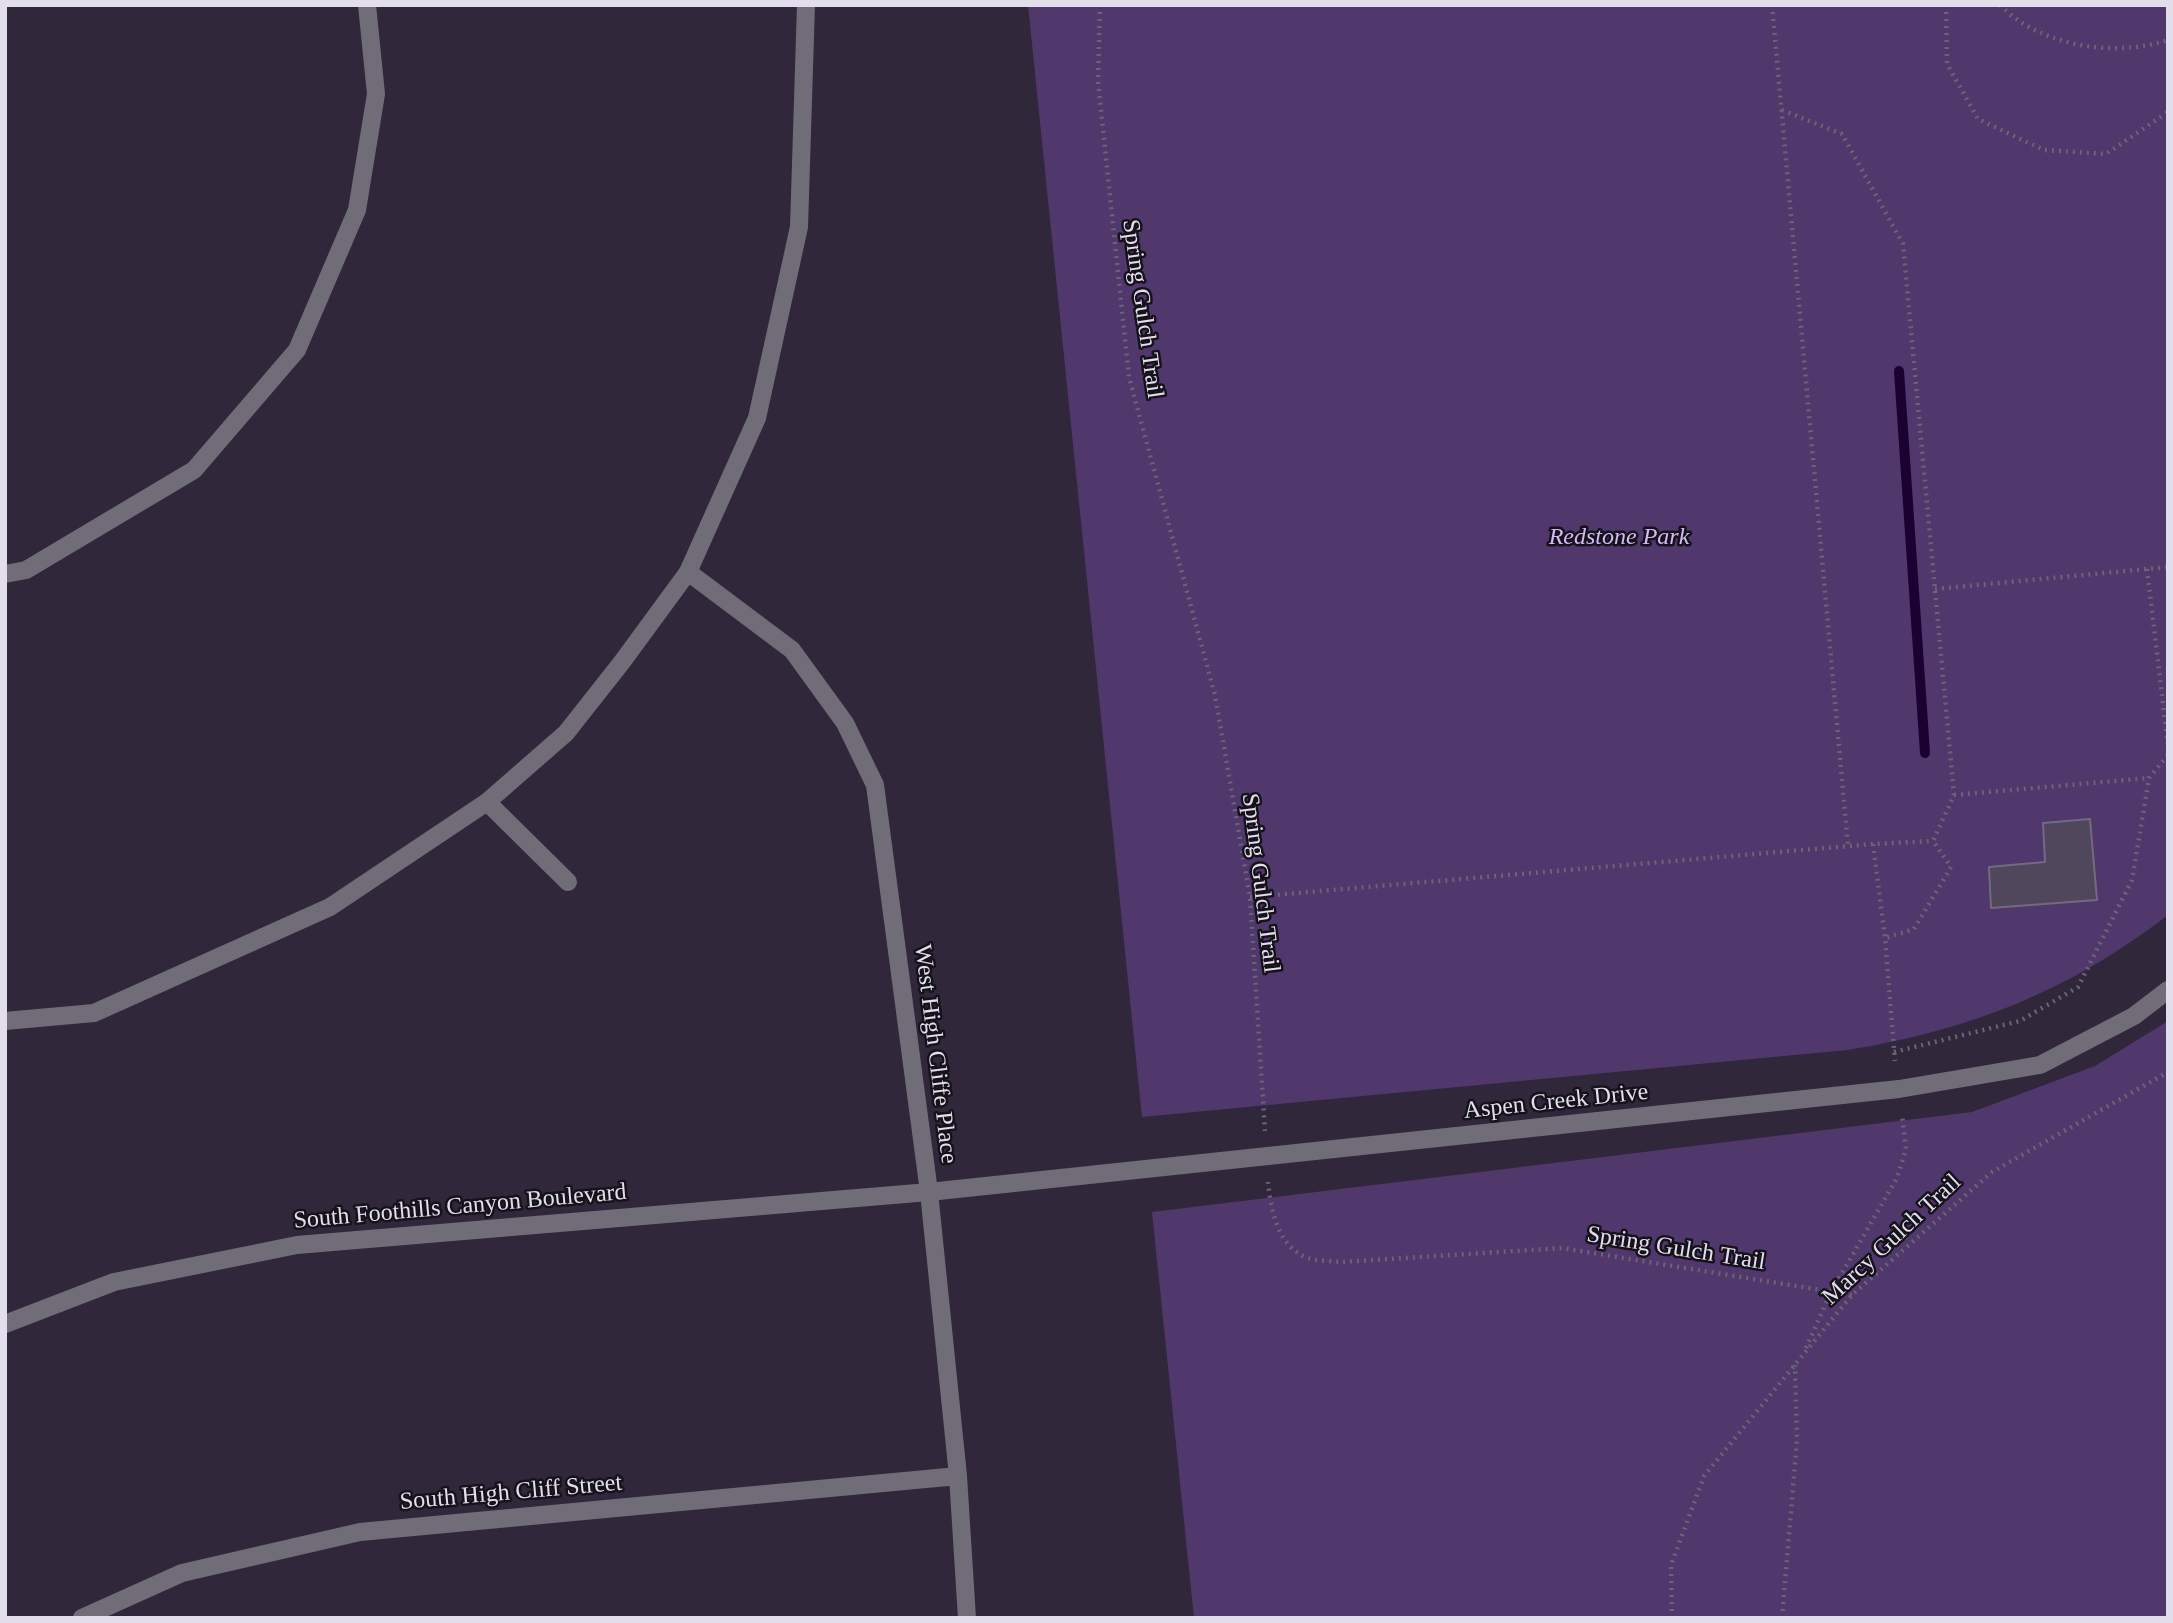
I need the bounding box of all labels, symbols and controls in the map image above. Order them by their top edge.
street label: Spring Gulch Trail [1115,218,1169,400]
park label: Redstone Park [1549,524,1689,552]
street label: Spring Gulch Trail [1235,792,1285,974]
street label: West High Cliffe Place [907,943,963,1165]
street label: Aspen Creek Drive [1462,1078,1650,1126]
street label: Marcy Gulch Trail [1817,1168,1967,1312]
street label: South Foothills Canyon Boulevard [292,1178,628,1236]
street label: Spring Gulch Trail [1585,1221,1767,1277]
street label: South High Cliff Street [399,1469,623,1517]

